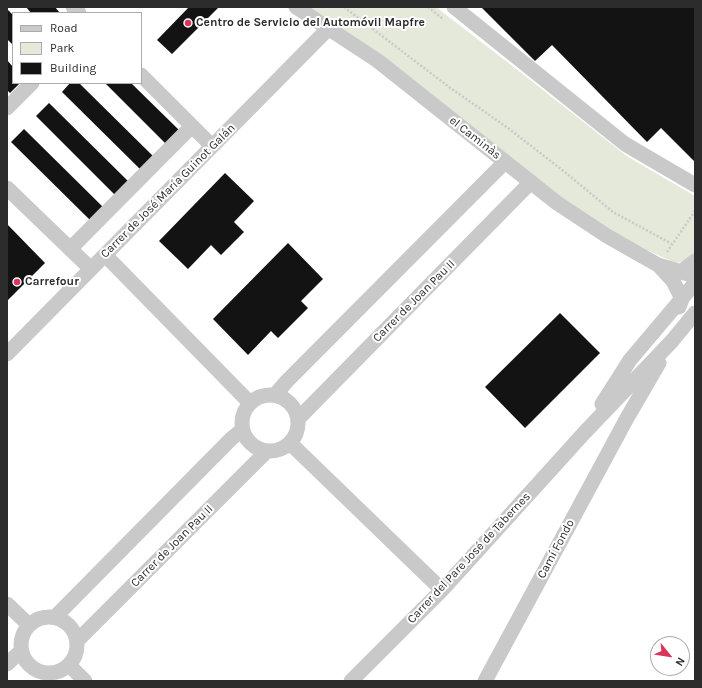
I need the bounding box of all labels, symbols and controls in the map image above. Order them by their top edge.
legend [12,12,142,84]
place label: Centro de Servicio del Automóvil Mapfre [196,16,425,30]
marker: Centro de Servicio del Automóvil Mapfre [183,18,193,28]
text: Road [50,21,78,35]
text: Park [50,41,74,55]
text: Building [50,61,96,75]
street label: el Caminàs [446,113,504,163]
street label: Carrer de José María Guinot Galán [98,121,238,261]
street label: Carrer de Joan Pau II [370,257,458,345]
place label: Carrefour [25,275,79,289]
marker: Carrefour [12,277,22,287]
street label: Carrer del Pare José de Tabernes [404,490,534,626]
street label: Carrer de Joan Pau II [128,502,216,590]
street label: Camí Fondo [534,517,578,581]
north arrow [650,636,690,676]
text: N [672,655,688,668]

